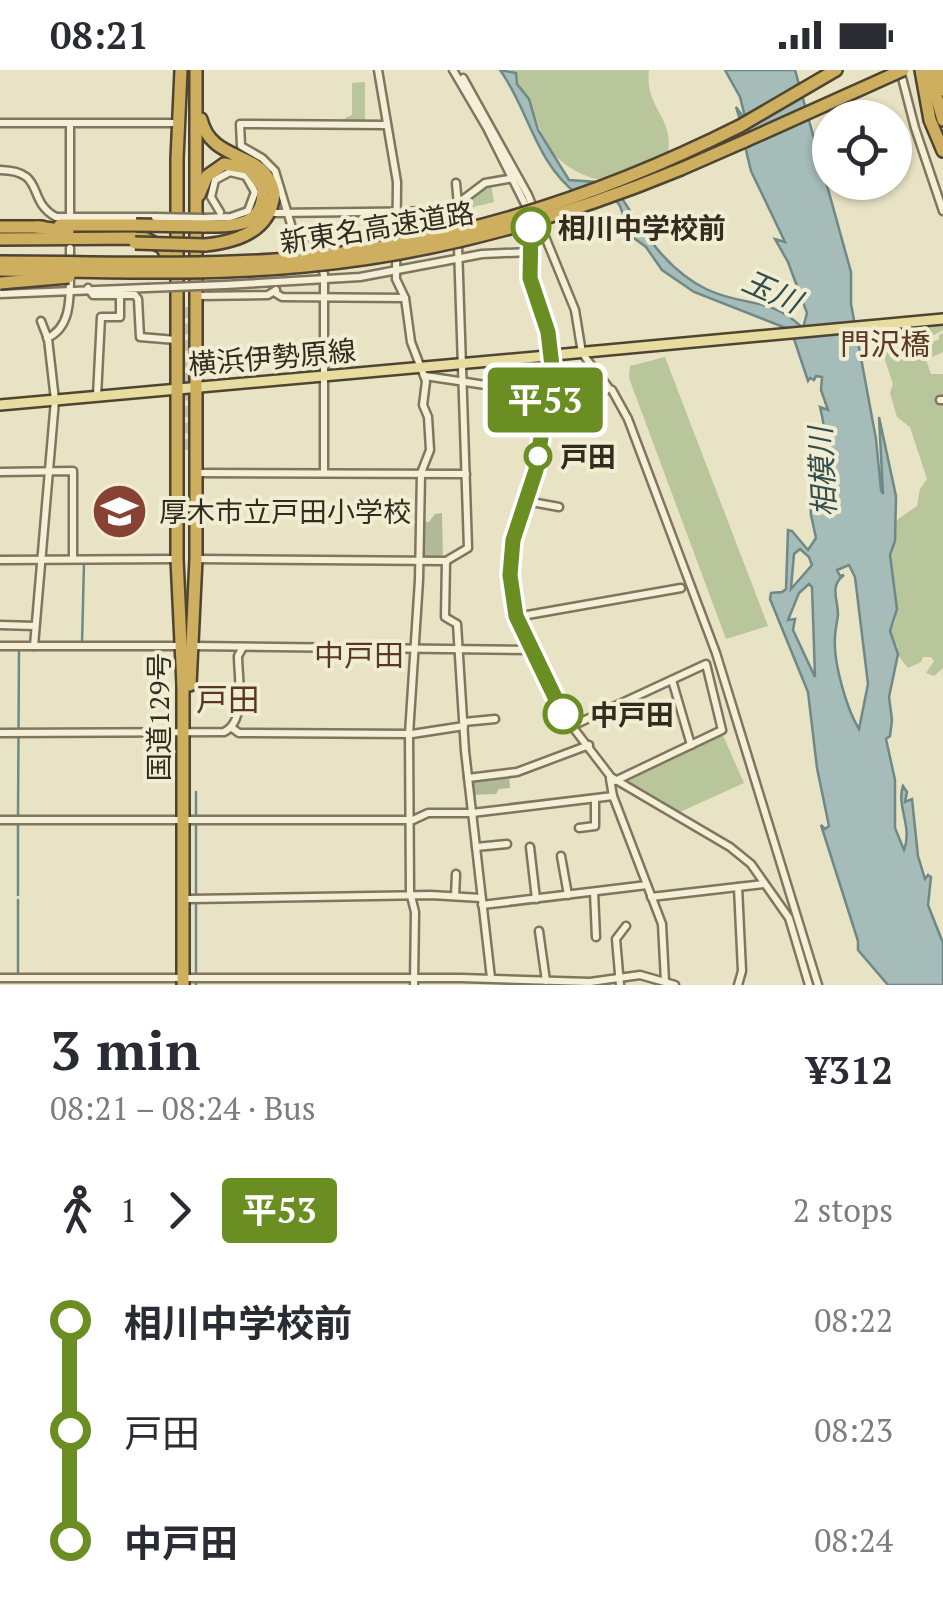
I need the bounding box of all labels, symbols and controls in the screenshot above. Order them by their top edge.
text: 08:21 [50,10,149,60]
map controls [812,100,912,200]
button: locate [812,100,912,200]
street label: 新東名高速道路 [277,193,477,261]
marker: 相川中学校前 [512,208,550,246]
place label: 相川中学校前 [558,209,726,246]
water label: 玉川 [736,261,810,323]
district label: 門沢橋 [840,324,930,364]
street label: 横浜伊勢原線 [187,331,357,383]
line badge: 平53 [488,368,602,432]
text: 平53 [508,377,582,423]
water label: 相模川 [800,423,844,518]
place label: 戸田 [560,438,616,475]
marker: 戸田 [525,443,551,469]
school or university icon: 厚木市立戸田小学校 [90,481,150,541]
place label: 厚木市立戸田小学校 [159,493,411,530]
district label: 中戸田 [314,635,404,675]
street label: 国道129号 [140,653,177,781]
district label: 戸田 [196,678,260,720]
marker: 中戸田 [544,695,582,733]
place label: 中戸田 [590,696,674,733]
text: 3 min [50,1013,200,1086]
text: ¥312 [807,1045,893,1095]
text: 08:21 – 08:24 · Bus [50,1087,316,1129]
icon: walk [50,1183,105,1238]
icon: forward [152,1183,207,1238]
text: 平53 [242,1187,317,1233]
text: 1 [120,1189,137,1231]
text: 2 stops [793,1189,893,1231]
text: 相川中学校前 [124,1298,352,1348]
text: 08:22 [814,1299,893,1341]
text: 戸田 [124,1408,200,1458]
text: 08:23 [814,1409,893,1451]
text: 中戸田 [124,1518,238,1568]
text: 08:24 [814,1519,893,1561]

